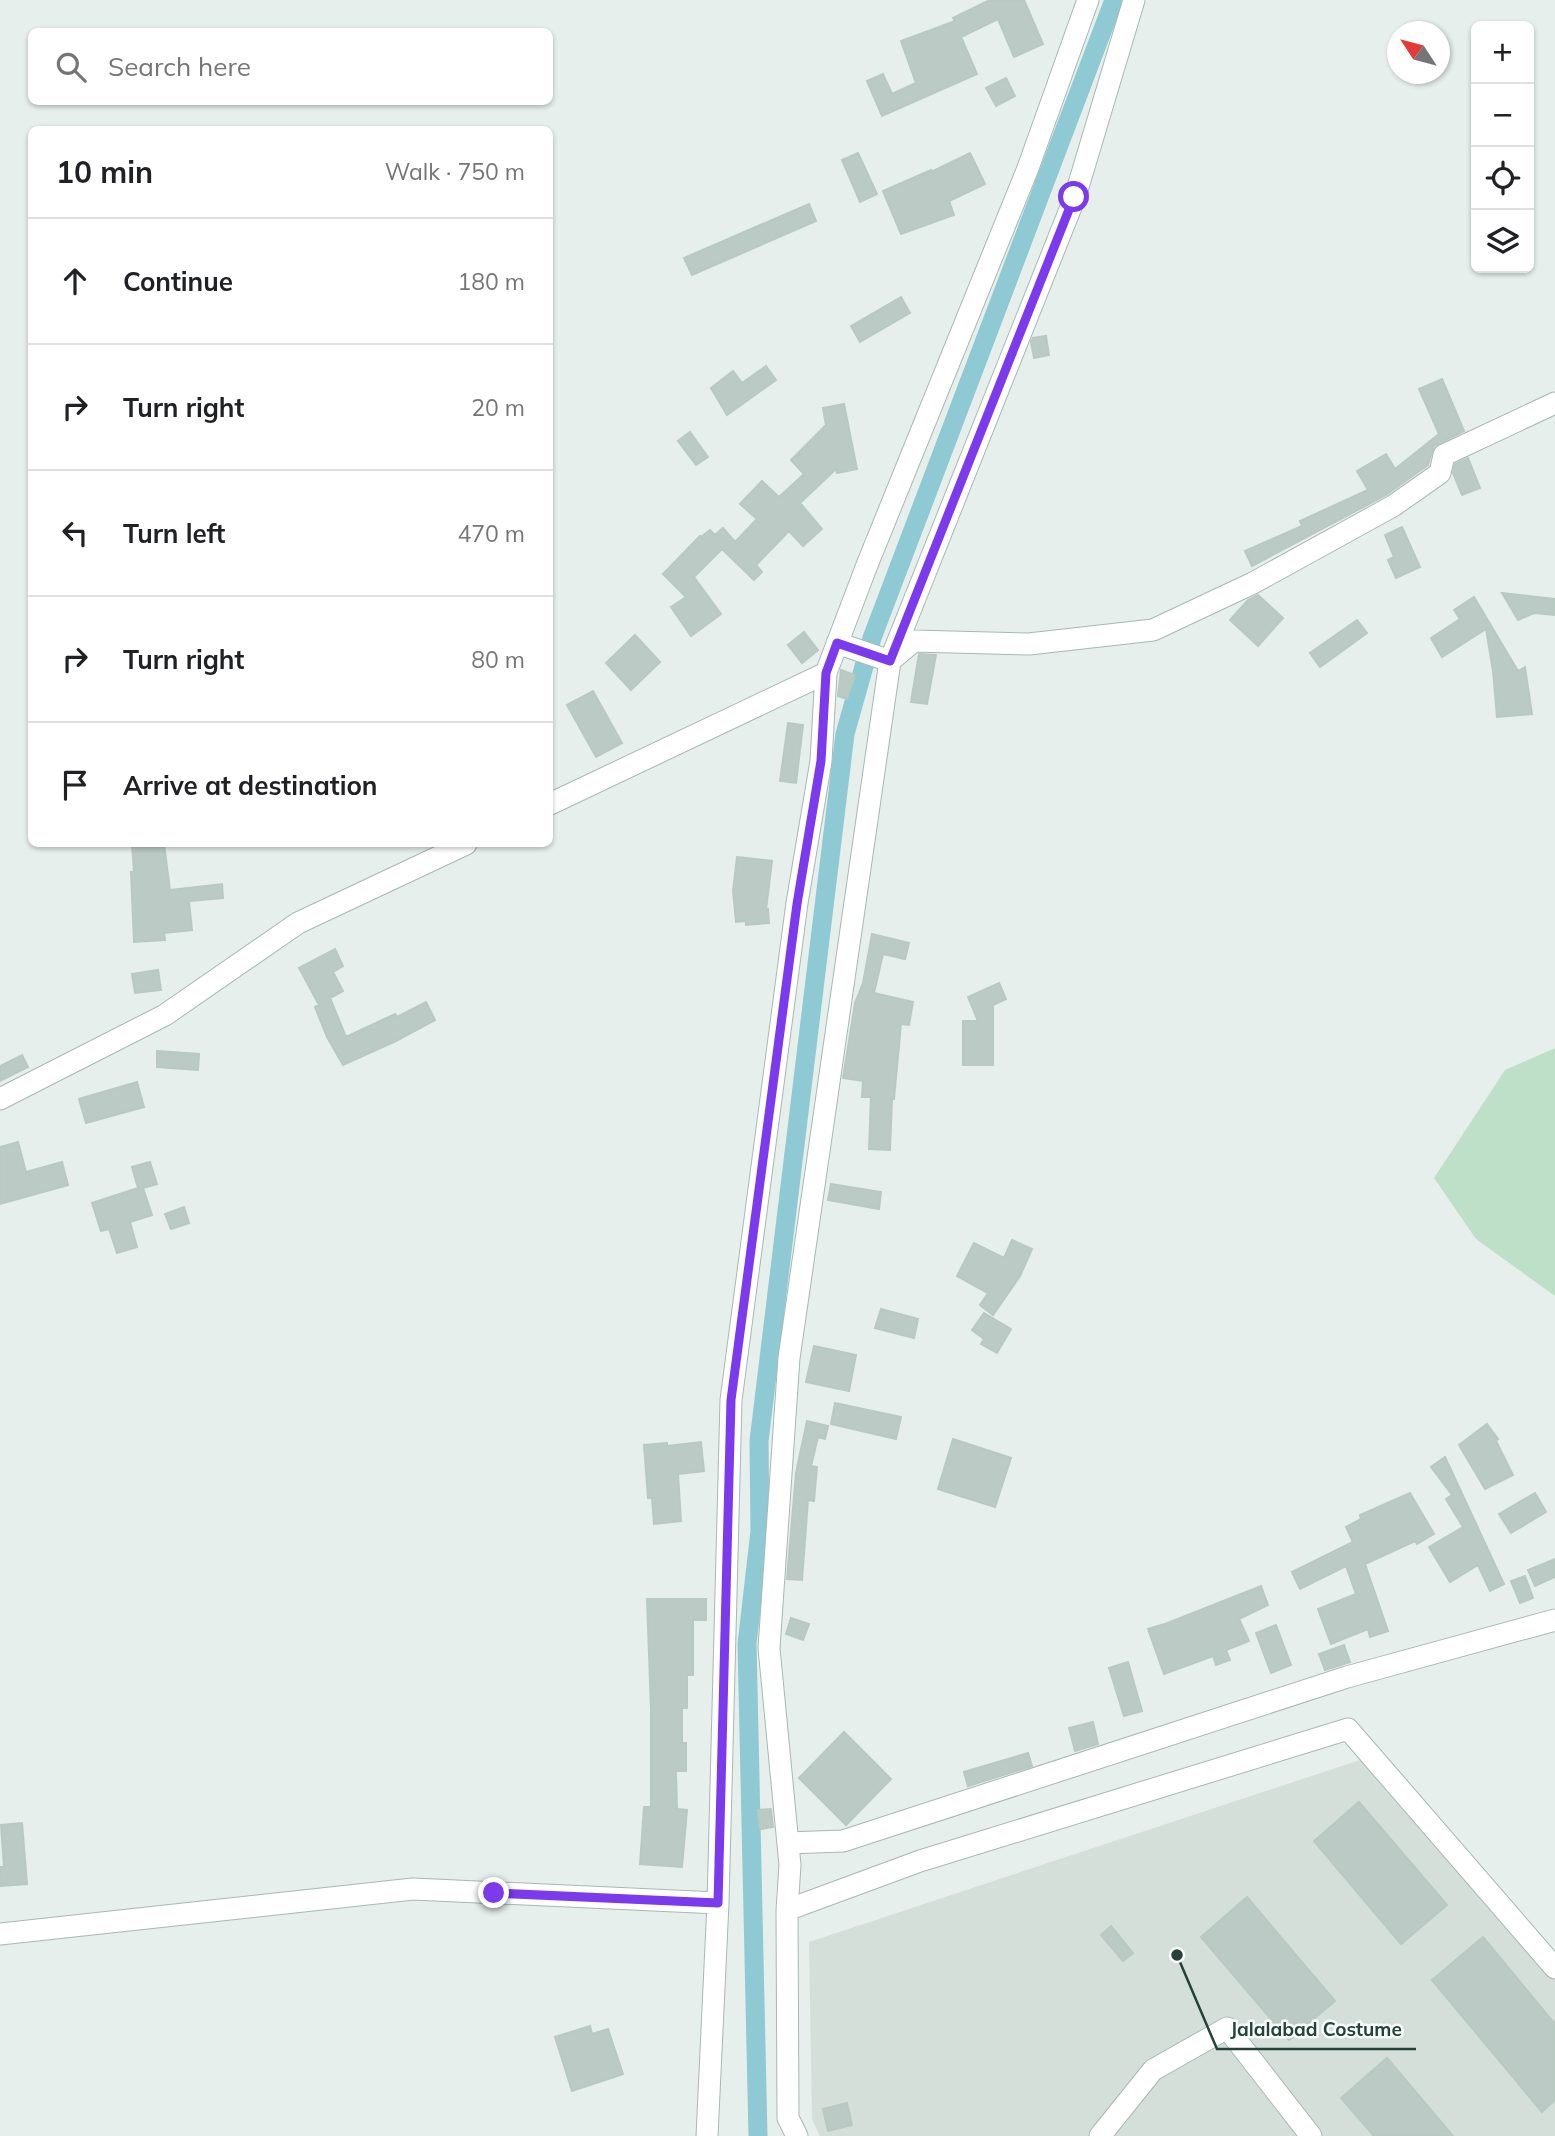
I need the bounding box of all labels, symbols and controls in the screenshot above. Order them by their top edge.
north arrow [1387,21,1450,84]
map controls [1471,21,1534,273]
button: + [1471,21,1534,84]
search box [28,28,553,105]
icon: search [52,48,90,86]
text: Search here [108,50,251,83]
button: − [1471,84,1534,147]
button: locate [1471,147,1534,210]
text: 10 min [56,153,153,191]
text: Walk · 750 m [385,157,525,186]
route start [1058,181,1089,212]
button: layers [1471,210,1534,273]
icon: ahead [56,262,94,300]
text: Continue [123,265,233,298]
text: 180 m [457,267,525,296]
icon: right [56,388,94,426]
text: Turn right [123,391,244,424]
text: 20 m [471,393,525,422]
icon: left [56,514,94,552]
text: Turn left [123,517,225,550]
text: 470 m [457,519,525,548]
icon: right [56,640,94,678]
text: Turn right [123,643,244,676]
text: 80 m [471,645,525,674]
icon: arrive [56,766,94,804]
text: Arrive at destination [123,769,378,802]
route end [478,1877,509,1908]
callout: Jalalabad Costume [1217,2009,1416,2049]
text: Jalalabad Costume [1230,2017,1402,2041]

